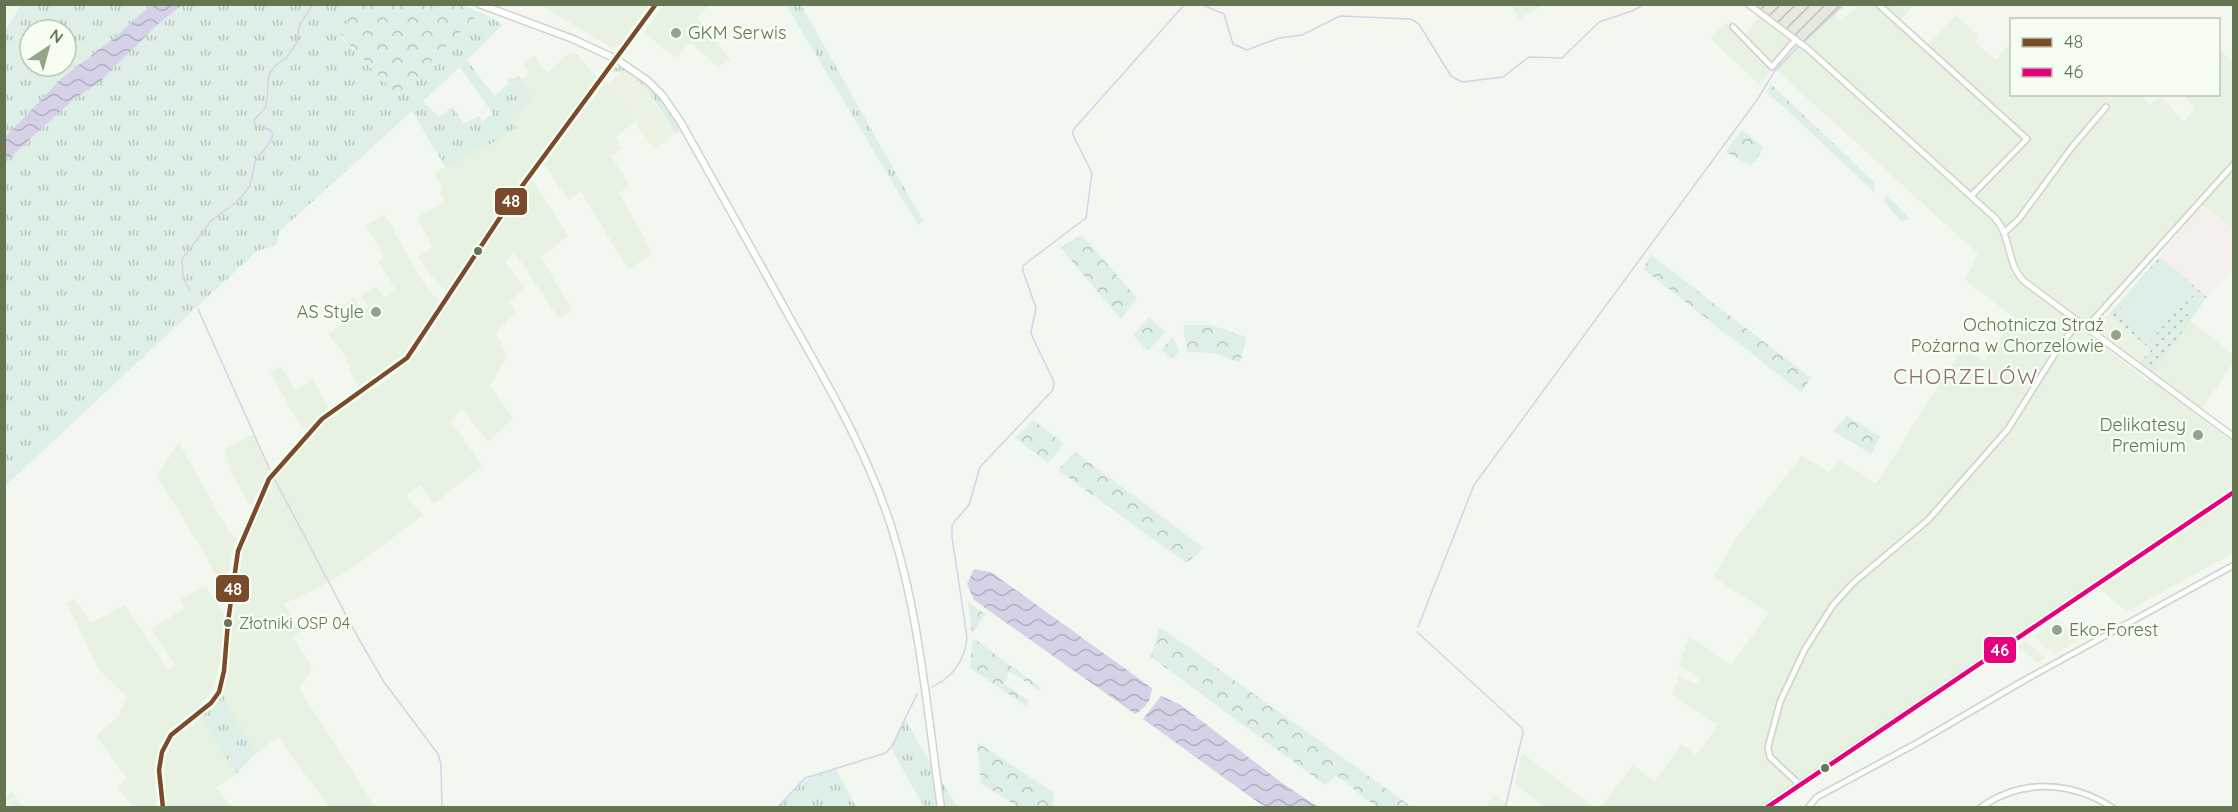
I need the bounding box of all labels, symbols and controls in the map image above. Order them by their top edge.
north arrow [18,18,78,78]
legend [2010,18,2220,96]
place label: GKM Serwis [688,21,786,44]
text: N [46,24,67,47]
marker: GKM Serwis [669,26,683,40]
text: 48 [2064,30,2083,53]
text: 46 [2064,60,2083,83]
line badge: 48 [494,187,528,216]
text: 48 [502,191,520,211]
unlabelled marker [472,245,484,257]
place label: AS Style [297,300,364,323]
marker: AS Style [369,305,383,319]
place label: Ochotnicza Straż Pożarna w Chorzelowie [1911,313,2104,357]
marker: Ochotnicza Straż Pożarna w Chorzelowie [2109,328,2123,342]
district label: CHORZELÓW [1893,363,2039,389]
place label: Delikatesy Premium [2099,413,2186,457]
marker: Delikatesy Premium [2191,428,2205,442]
line badge: 48 [215,574,250,603]
text: 48 [224,579,242,599]
place label: Złotniki OSP 04 [239,613,350,633]
marker: Złotniki OSP 04 [222,617,234,629]
place label: Eko-Forest [2069,618,2158,641]
marker: Eko-Forest [2050,623,2064,637]
line badge: 46 [1983,636,2017,664]
text: 46 [1991,640,2009,660]
unlabelled marker [1819,762,1831,774]

